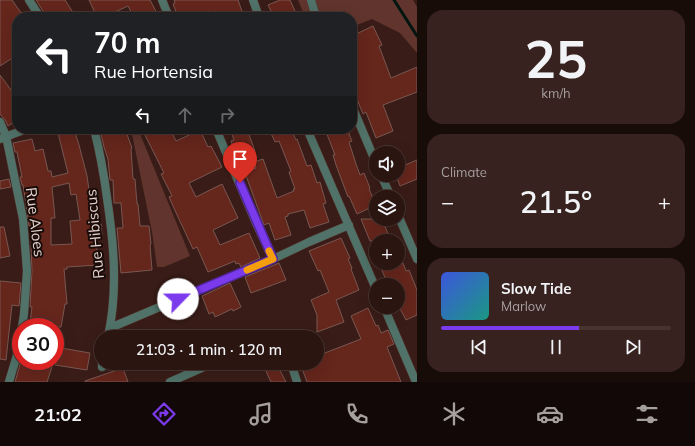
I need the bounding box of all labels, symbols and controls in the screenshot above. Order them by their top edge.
text: 70 m [94,25,160,60]
text: 25 [525,26,587,91]
icon: left [28,28,80,80]
text: Rue Hortensia [94,60,213,83]
text: km/h [541,85,571,101]
icon: left [132,104,154,126]
icon: ahead [174,104,196,126]
icon: right [216,104,238,126]
pin [223,142,257,183]
map controls [369,146,405,314]
button: sound [369,146,405,182]
icon: arrive [229,148,251,170]
text: Climate [441,164,487,180]
text: 21.5° [520,183,592,221]
street label: Rue Aloes [22,186,49,258]
text: − [441,188,454,216]
text: + [658,188,671,216]
street label: Rue Hibiscus [81,189,108,280]
button: layers [369,190,405,226]
button: + [369,234,405,270]
position arrow [157,278,199,320]
button: − [369,278,405,314]
text: Slow Tide [501,279,571,298]
text: Marlow [501,298,546,314]
speed limit sign: 30 [12,318,64,370]
icon: previous [468,336,490,358]
icon: pause [545,336,567,358]
icon: next [622,336,644,358]
text: 21:03 · 1 min · 120 m [136,340,282,359]
icon: directions [150,400,178,428]
icon: music [247,400,275,428]
icon: phone [343,400,371,428]
icon: climate [440,400,468,428]
icon: car [536,400,564,428]
icon: filters [633,400,661,428]
text: 21:02 [34,403,82,426]

